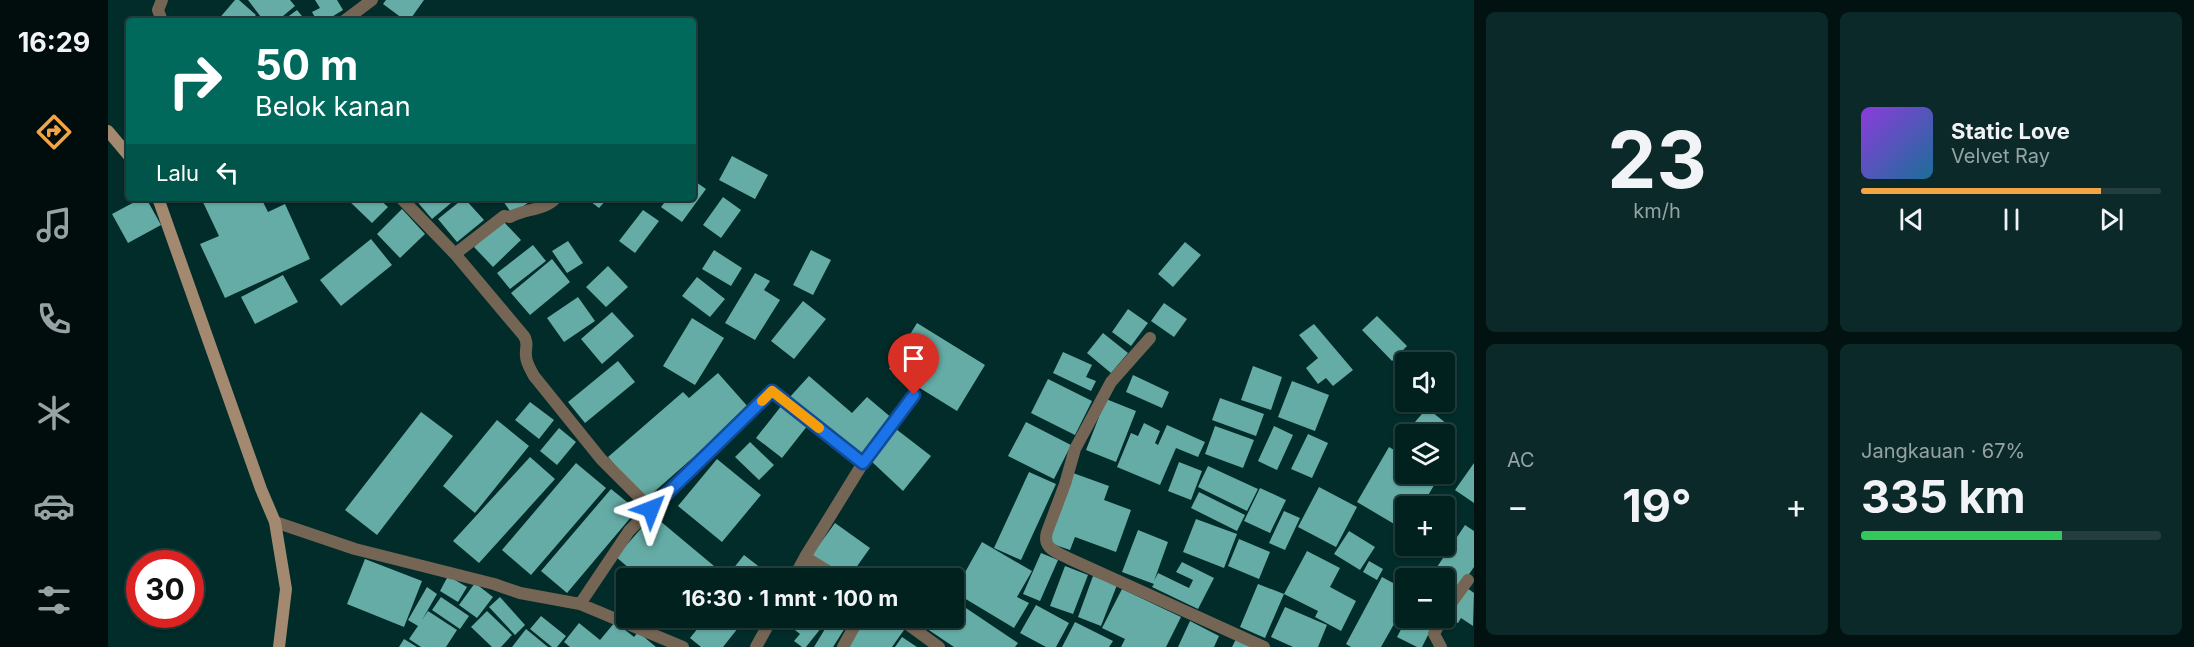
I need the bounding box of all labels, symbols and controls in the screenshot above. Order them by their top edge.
text: 16:29 [18,26,90,59]
text: 50 m [255,39,358,90]
icon: right [156,42,234,120]
text: Belok kanan [255,90,411,123]
icon: directions [33,111,75,153]
text: 23 [1607,112,1707,207]
text: Static Love [1951,118,2070,144]
text: Velvet Ray [1951,144,2050,168]
icon: left [211,156,244,189]
text: Lalu [156,160,199,186]
text: km/h [1633,199,1681,223]
icon: previous [1895,203,1928,236]
icon: pause [1995,203,2028,236]
icon: next [2095,203,2128,236]
icon: music [33,204,75,246]
icon: phone [33,298,75,340]
pin [888,333,939,395]
icon: arrive [897,342,930,375]
map controls [1395,352,1455,628]
button: sound [1395,352,1455,412]
icon: climate [33,392,75,434]
button: layers [1395,424,1455,484]
text: Jangkauan · 67% [1861,439,2025,463]
text: AC [1507,448,1535,472]
text: 335 km [1861,469,2026,524]
position arrow [619,477,683,541]
text: 19° [1622,478,1692,533]
icon: car [33,485,75,527]
text: − [1507,486,1529,526]
text: + [1785,486,1807,526]
button: + [1395,496,1455,556]
speed limit sign: 30 [126,550,204,628]
button: − [1395,568,1455,628]
icon: filters [33,579,75,621]
text: 16:30 · 1 mnt · 100 m [682,585,898,611]

